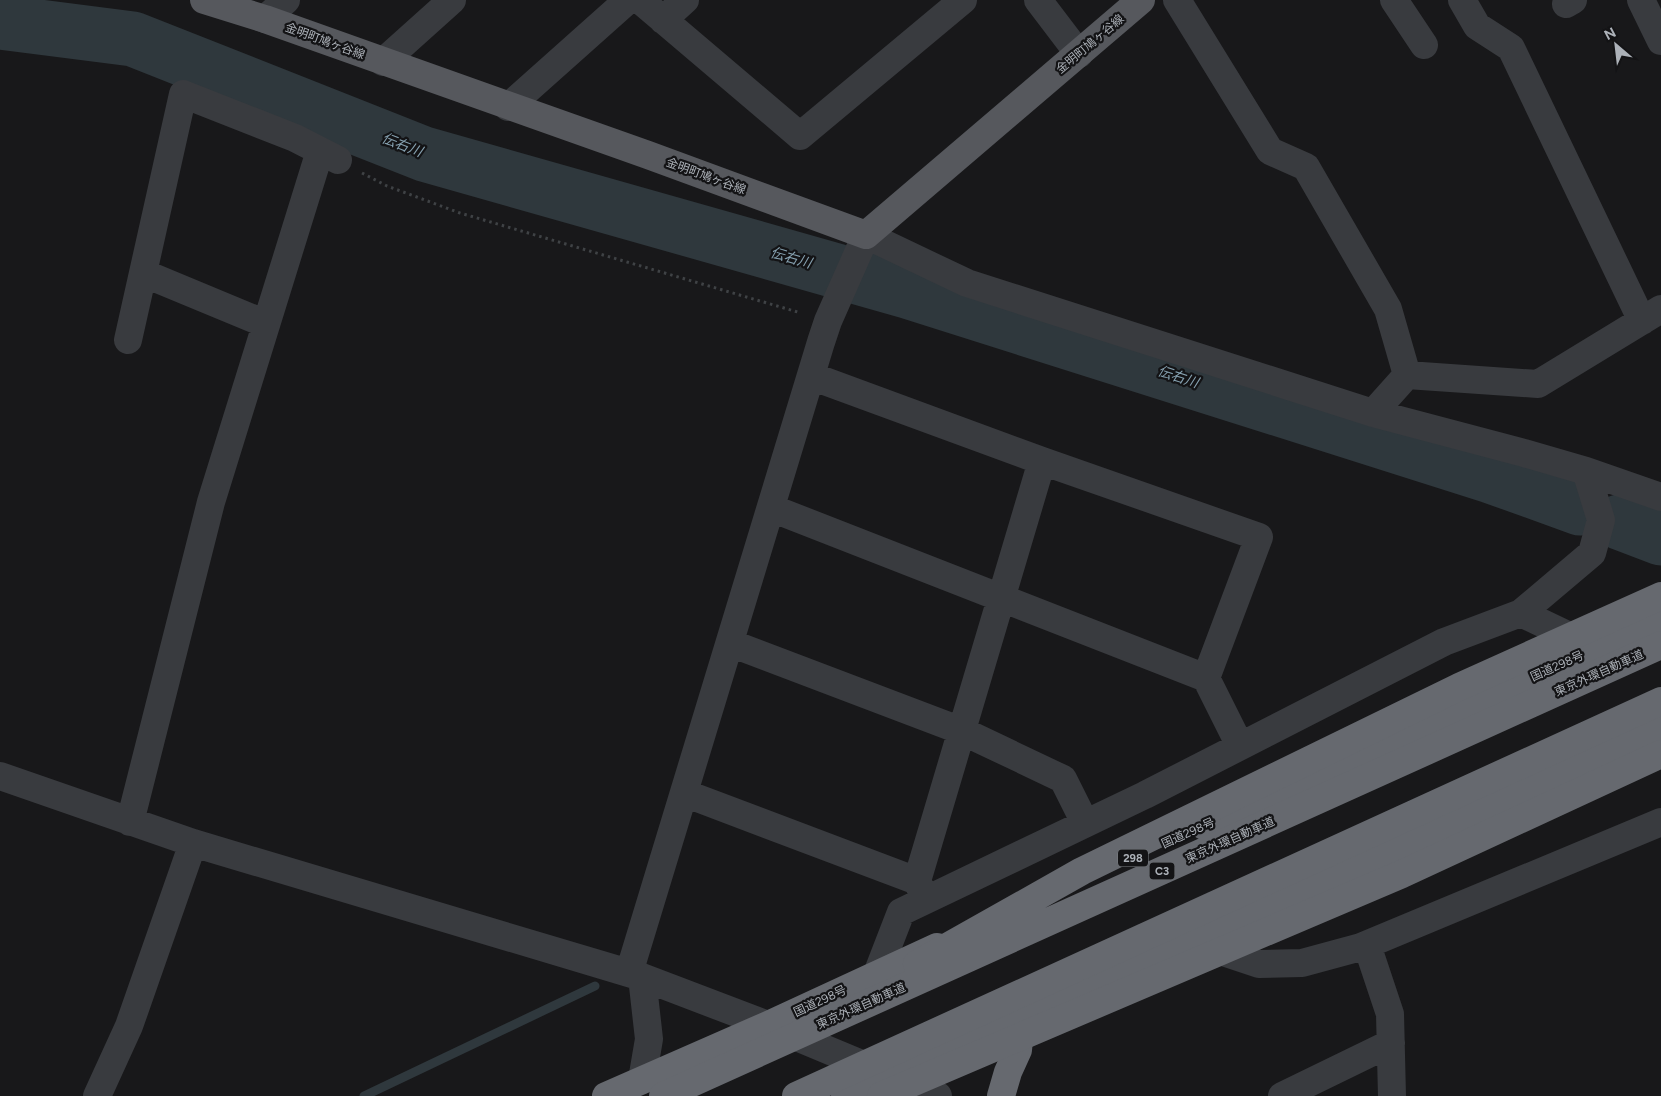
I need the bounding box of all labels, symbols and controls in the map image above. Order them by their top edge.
street label: 金明町鳩ヶ谷線 [1053,12,1127,76]
street label: 金明町鳩ヶ谷線 [283,20,367,62]
north arrow [1591,20,1641,70]
text: N [1601,24,1619,44]
water label: 伝右川 [379,130,427,161]
street label: 金明町鳩ヶ谷線 [664,155,748,197]
water label: 伝右川 [768,244,815,273]
water label: 伝右川 [1155,362,1203,392]
street label: 東京外環自動車道 [1552,647,1646,699]
street label: 国道298号 [1528,648,1586,684]
street label: 東京外環自動車道 [1183,814,1277,866]
street label: 国道298号 [1159,815,1217,851]
road number: 298 [1118,850,1148,866]
road number: C3 [1150,862,1174,879]
street label: 東京外環自動車道 [814,980,908,1032]
street label: 国道298号 [791,983,849,1019]

